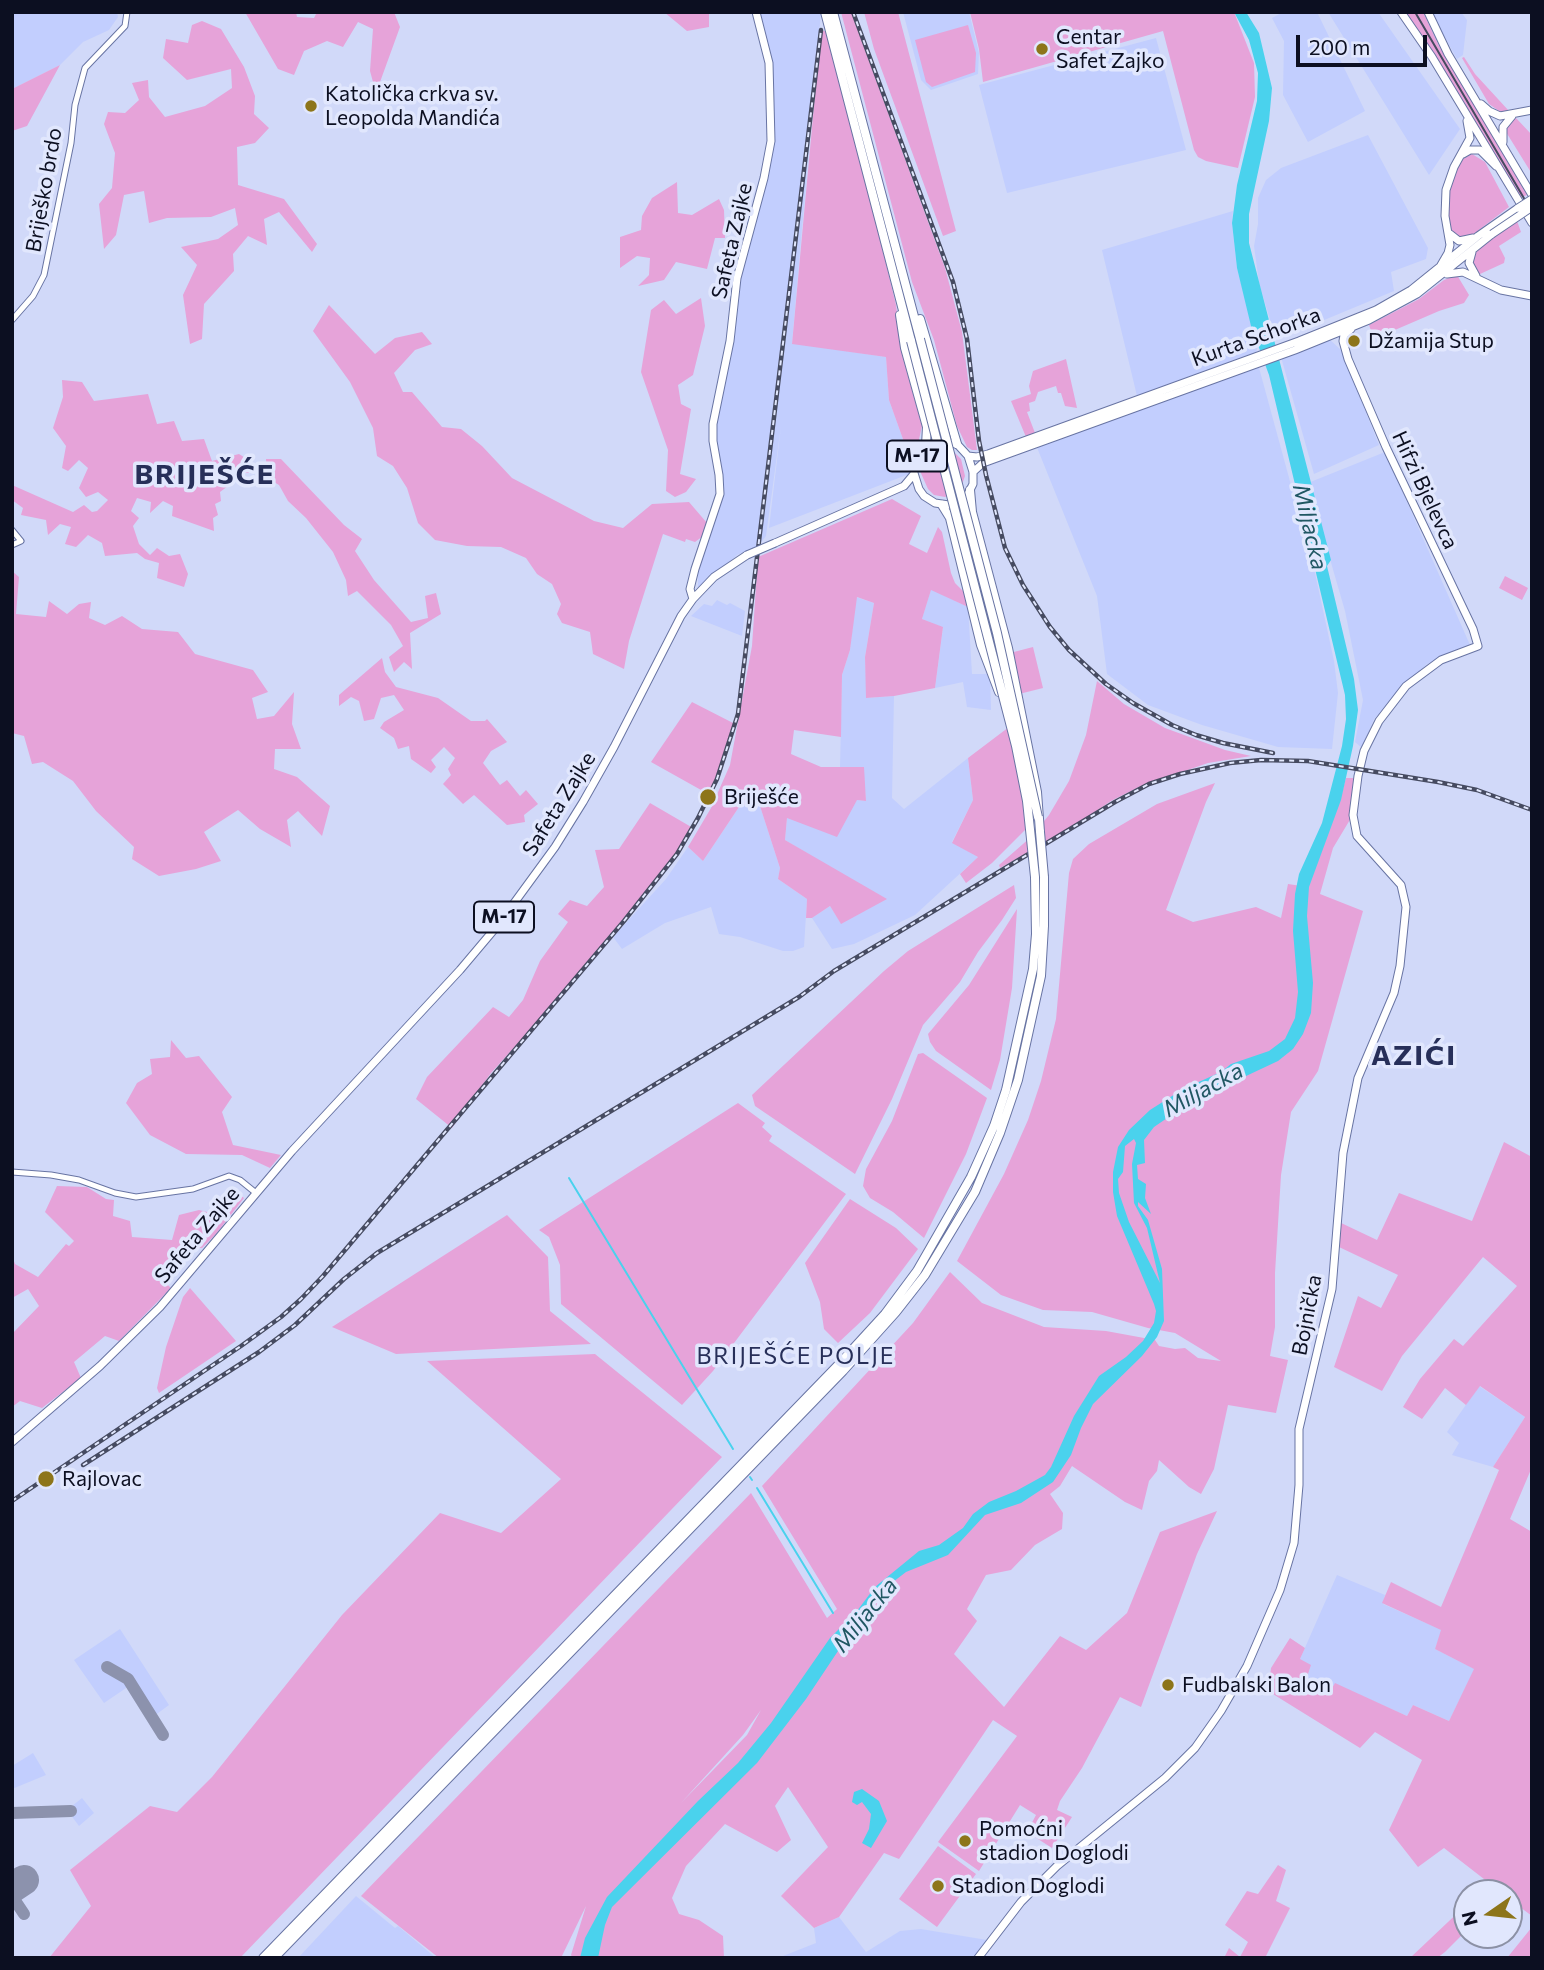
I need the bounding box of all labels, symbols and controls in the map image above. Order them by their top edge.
scale bar [1299,21,1430,65]
place label: Centar Safet Zajko [1056,24,1165,74]
text: 200 m [1309,34,1370,59]
marker: Centar Safet Zajko [1034,41,1050,57]
place label: Katolička crkva sv. Leopolda Mandića [325,81,500,131]
marker: Katolička crkva sv. Leopolda Mandića [303,98,319,114]
street label: Briješko brdo [21,126,67,254]
street label: Safeta Zajke [706,181,758,301]
street label: Kurta Schorka [1188,302,1324,372]
place label: Džamija Stup [1368,328,1494,354]
marker: Džamija Stup [1346,333,1362,349]
street label: Hifzi Bjelevca [1387,427,1463,553]
road number: M-17 [887,440,947,471]
district label: BRIJEŠĆE [135,458,275,492]
water label: Miljacka [1287,481,1333,573]
street label: Safeta Zajke [517,747,601,861]
place label: Briješće [724,784,799,810]
marker: Briješće [698,787,718,807]
road number: M-17 [474,902,534,932]
district label: AZIĆI [1372,1039,1456,1073]
water label: Miljacka [1158,1057,1248,1123]
street label: Safeta Zajke [149,1182,245,1288]
street label: Bojnička [1287,1273,1327,1357]
district label: BRIJEŠĆE POLJE [698,1342,894,1370]
place label: Rajlovac [62,1466,142,1492]
marker: Rajlovac [36,1469,56,1489]
water label: Miljacka [827,1572,903,1658]
place label: Fudbalski Balon [1182,1672,1331,1698]
marker: Fudbalski Balon [1160,1677,1176,1693]
place label: Pomoćni stadion Doglodi [979,1816,1129,1866]
marker: Pomoćni stadion Doglodi [957,1833,973,1849]
place label: Stadion Doglodi [952,1873,1105,1899]
marker: Stadion Doglodi [930,1878,946,1894]
north arrow [1453,1879,1523,1949]
text: N [1456,1909,1482,1928]

